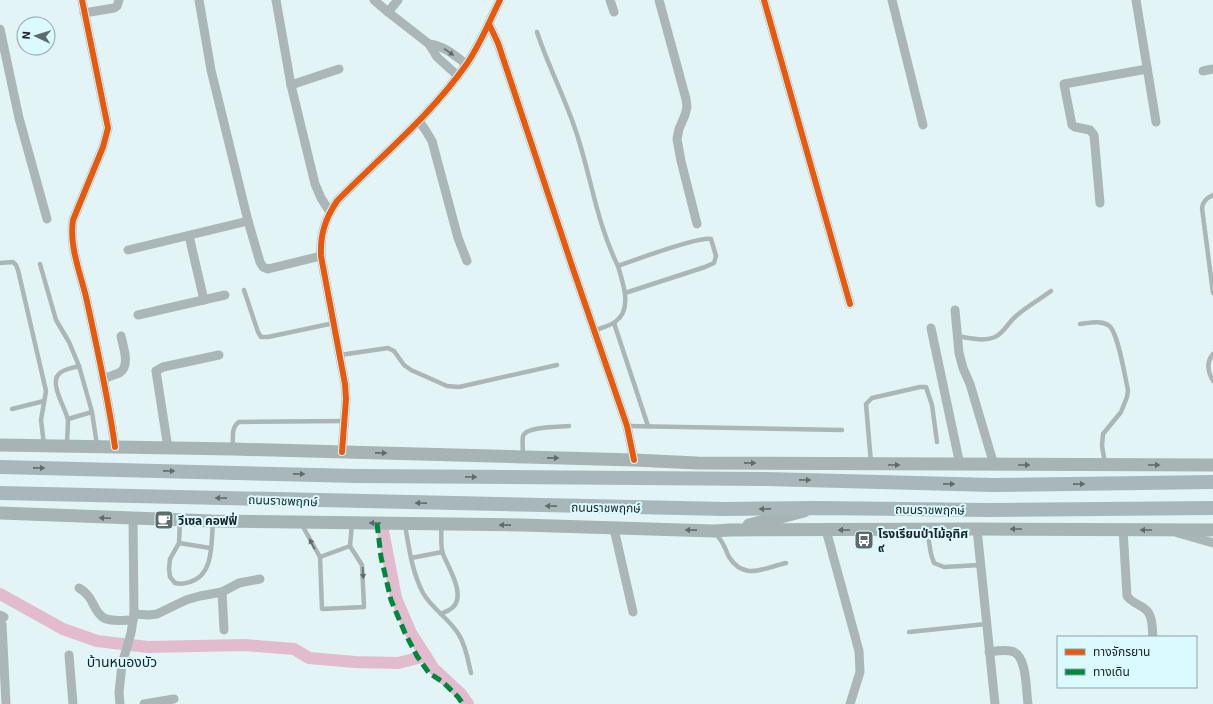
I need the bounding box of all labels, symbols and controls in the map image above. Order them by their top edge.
north arrow [16,16,56,56]
text: N [19,31,32,40]
one-way arrow [444,48,454,56]
one-way arrow [375,450,388,456]
one-way arrow [547,455,560,461]
one-way arrow [744,460,757,466]
one-way arrow [888,462,901,468]
one-way arrow [1018,462,1031,468]
one-way arrow [1148,462,1161,468]
one-way arrow [33,465,46,471]
one-way arrow [163,468,176,474]
one-way arrow [293,471,306,477]
one-way arrow [465,474,478,480]
one-way arrow [799,477,812,483]
one-way arrow [943,480,955,487]
one-way arrow [1073,480,1085,487]
street label: ถนนราชพฤกษ์ [248,492,318,509]
one-way arrow [214,495,227,501]
street label: ถนนราชพฤกษ์ [571,499,641,516]
one-way arrow [414,500,427,506]
street label: ถนนราชพฤกษ์ [895,501,965,518]
one-way arrow [544,503,557,509]
one-way arrow [758,506,771,512]
cafe icon: วีเซล คอฟฟี่ [153,509,175,531]
place label: วีเซล คอฟฟี่ [177,512,237,527]
one-way arrow [99,514,111,521]
one-way arrow [368,520,381,526]
one-way arrow [498,522,511,528]
place label: โรงเรียนป่าไม้อุทิศ ๙ [878,526,968,554]
one-way arrow [1009,526,1022,532]
one-way arrow [685,527,697,534]
one-way arrow [837,527,850,533]
one-way arrow [1139,527,1152,533]
bus stop icon: โรงเรียนป่าไม้อุทิศ ๙ [853,529,875,551]
one-way arrow [309,538,315,549]
one-way arrow [359,567,366,579]
legend [1057,636,1197,688]
text: ทางจักรยาน [1093,644,1150,658]
district label: บ้านหนองบัว [87,653,157,670]
text: ทางเดิน [1093,664,1130,678]

